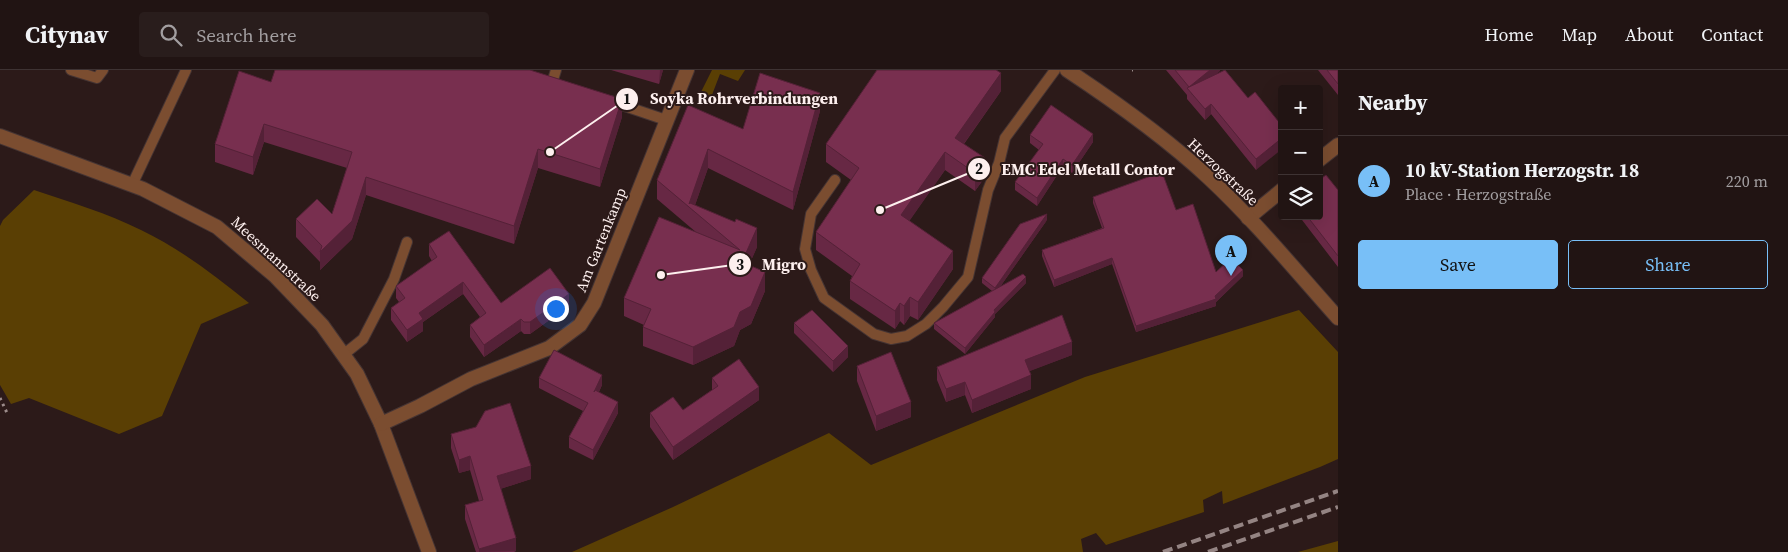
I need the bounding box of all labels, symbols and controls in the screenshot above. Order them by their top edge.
search box [139,12,489,57]
text: Citynav [25,18,109,51]
icon: search [157,21,185,49]
text: Search here [197,22,297,48]
text: Home [1485,22,1534,47]
text: Map [1562,22,1597,47]
text: About [1625,22,1673,47]
text: Contact [1701,22,1763,47]
callout: Soyka Rohrverbindungen [615,83,848,114]
map controls [1278,85,1323,220]
button: + [1278,85,1323,130]
text: Soyka Rohrverbindungen [650,87,838,109]
text: 1 [623,88,631,109]
text: Nearby [1358,88,1428,117]
button: − [1278,130,1323,175]
street label: Herzogstraße [1183,133,1264,210]
callout: EMC Edel Metall Contor [967,153,1185,184]
text: 10 kV-Station Herzogstr. 18 [1405,157,1639,183]
text: 2 [975,158,983,179]
text: EMC Edel Metall Contor [1001,158,1175,180]
text: A [1369,170,1379,192]
text: 220 m [1726,170,1768,192]
button: layers [1278,175,1323,220]
text: Place · Herzogstraße [1405,183,1552,205]
street label: Am Gartenkamp [570,184,631,295]
street label: Meesmannstraße [227,211,326,306]
pin: A [1215,235,1247,276]
button: Save [1358,240,1558,289]
button: Share [1568,240,1768,289]
callout: Migro [727,249,816,280]
text: Migro [762,253,806,275]
text: 3 [736,254,744,275]
your location [543,296,569,322]

